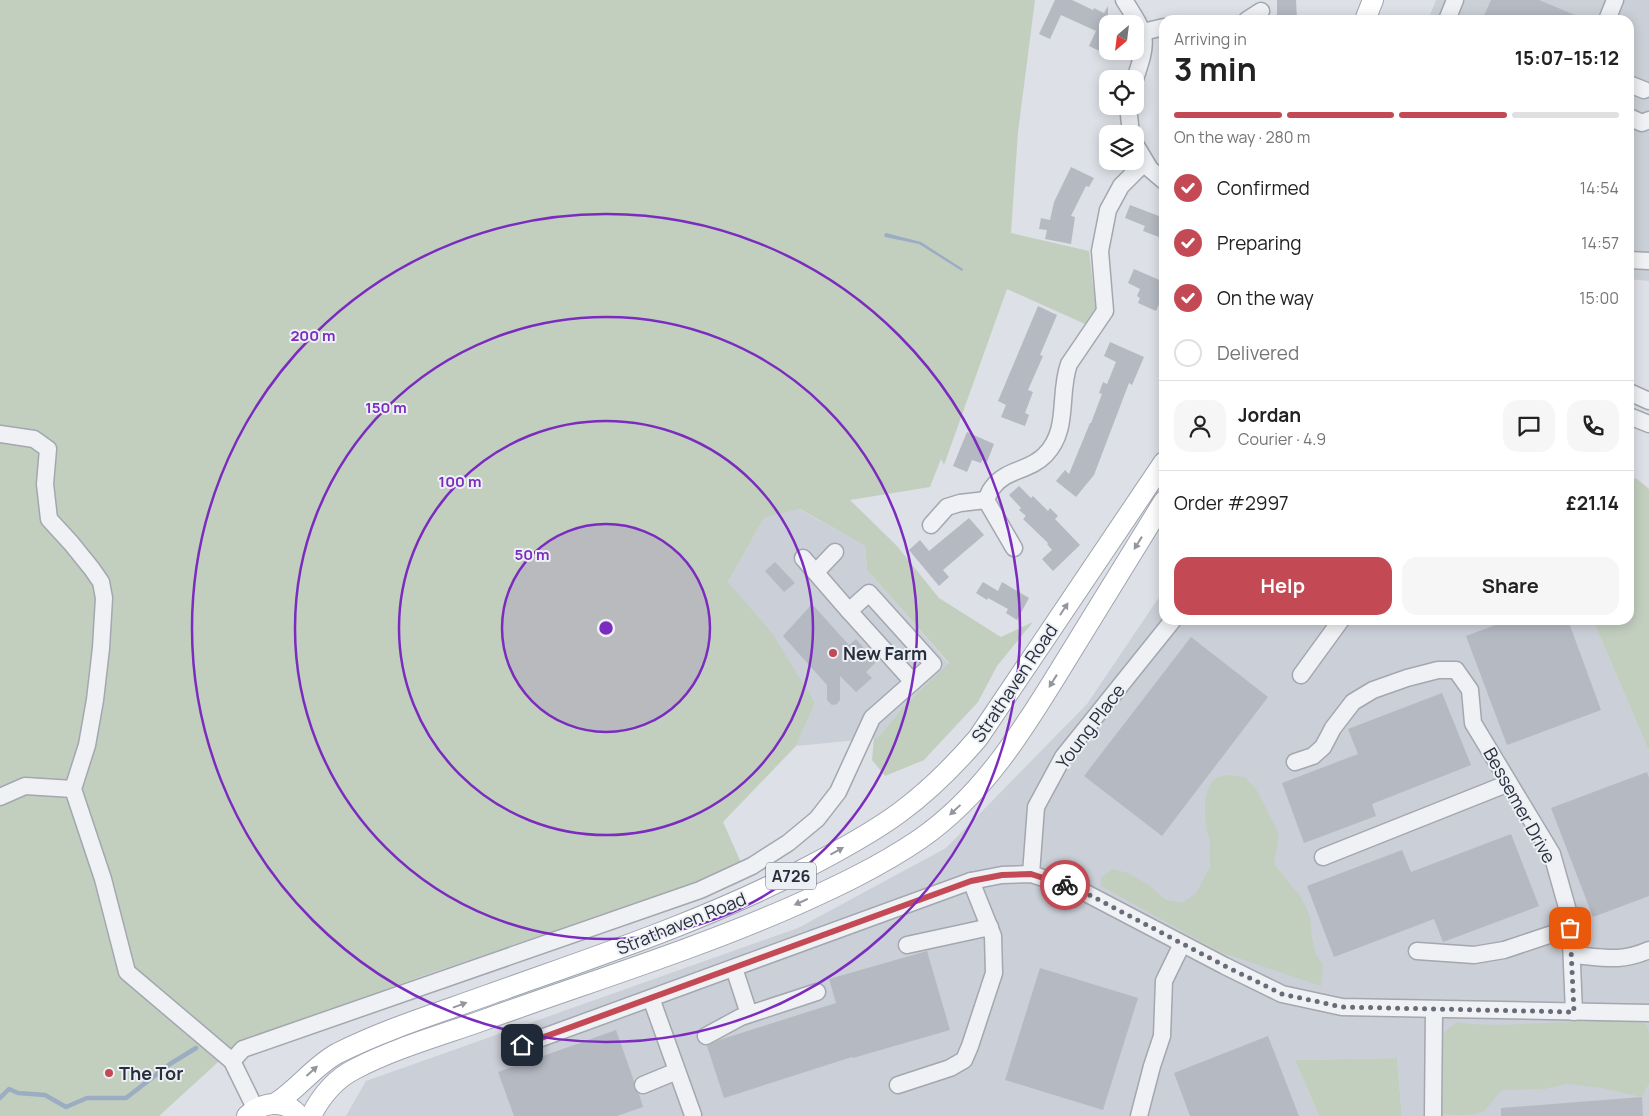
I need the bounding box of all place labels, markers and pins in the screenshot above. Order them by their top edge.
centre of rings [597,619,615,637]
place label: New Farm [843,641,927,665]
marker: New Farm [827,647,839,659]
pin [1549,907,1591,949]
pin [501,1024,543,1066]
place label: The Tor [119,1061,183,1085]
marker: The Tor [103,1067,115,1079]

